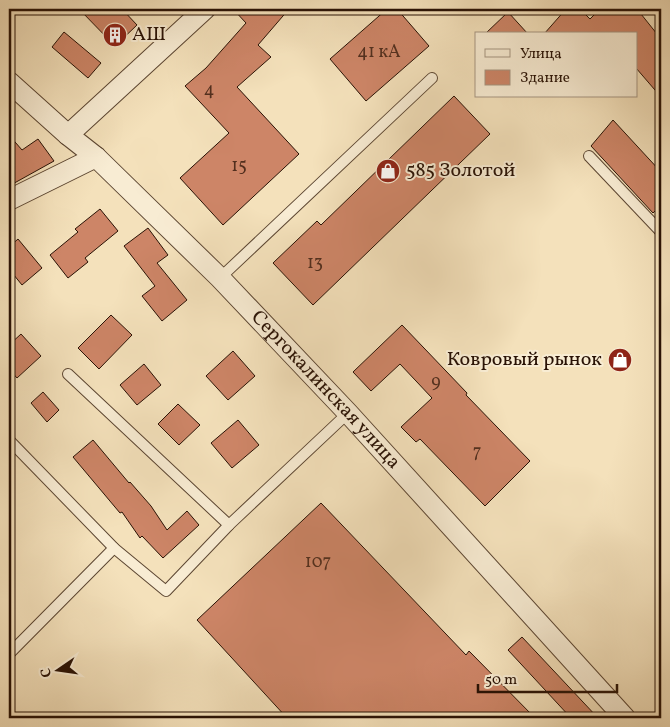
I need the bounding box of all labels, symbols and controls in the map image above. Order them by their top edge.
place label: АШ [132,21,166,49]
building icon: АШ [102,22,128,48]
legend [475,32,638,98]
house number: 41 кА [357,40,401,65]
text: Улица [520,44,562,65]
text: Здание [520,68,570,89]
house number: 4 [204,78,214,103]
house number: 15 [231,154,247,179]
place label: 585 Золотой [406,157,516,185]
shop icon: 585 Золотой [375,158,401,184]
house number: 13 [307,251,323,276]
street label: Сергокалинская улица [244,304,407,476]
place label: Ковровый рынок [447,346,602,374]
shop icon: Ковровый рынок [607,347,633,373]
house number: 9 [431,370,441,395]
house number: 7 [473,440,481,465]
house number: 107 [305,550,331,575]
north arrow [32,644,82,694]
scale bar [478,662,616,694]
text: С [37,666,57,679]
text: 50 m [485,670,517,691]

